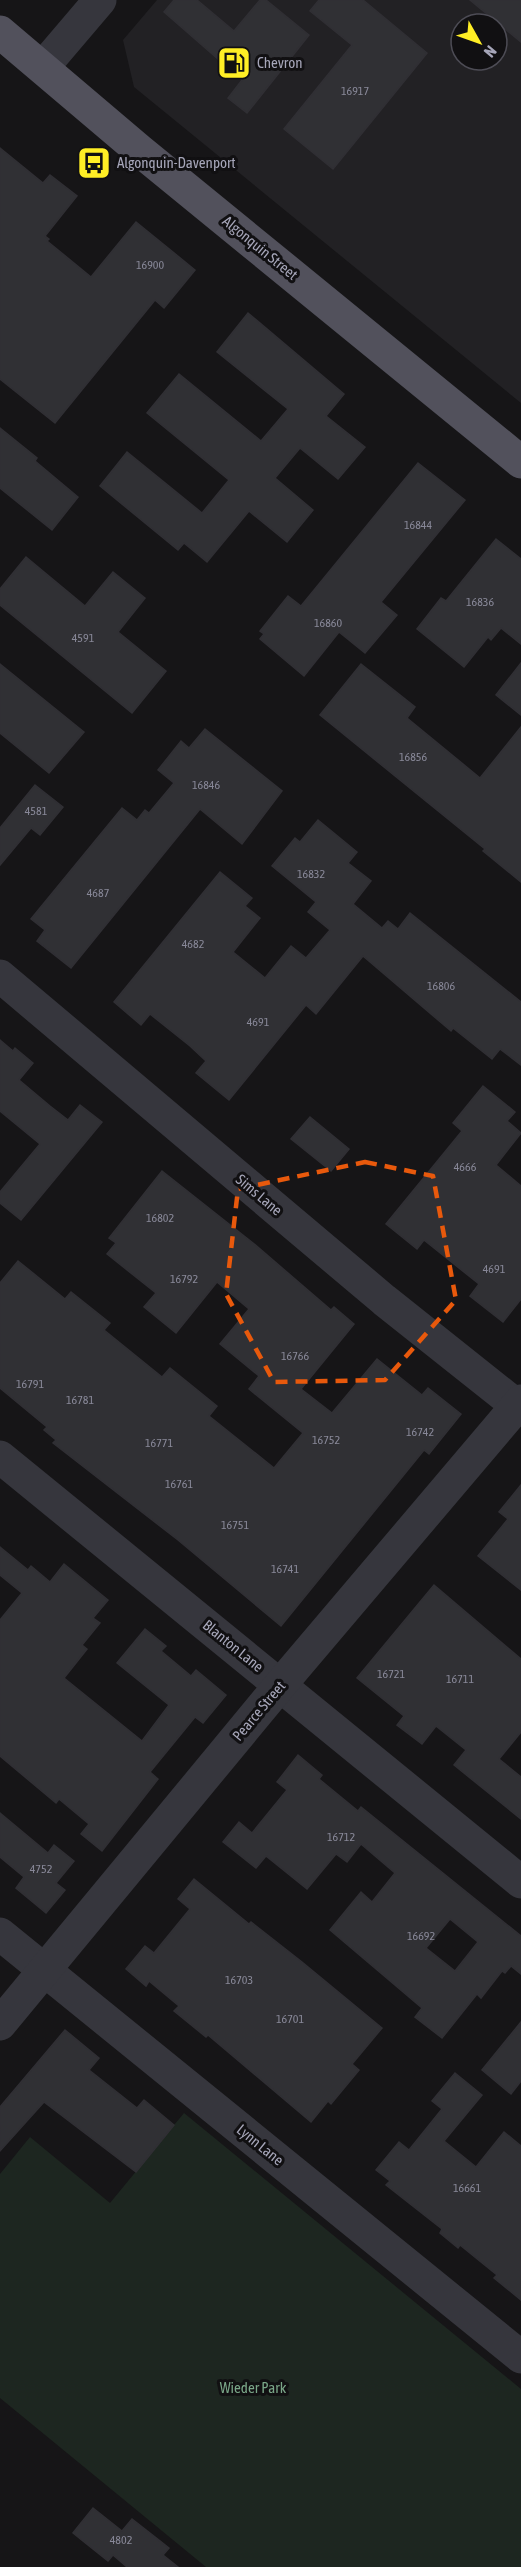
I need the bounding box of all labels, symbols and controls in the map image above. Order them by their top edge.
north arrow [449,12,509,72]
text: N [481,42,500,61]
fuel station icon: Chevron [216,45,252,81]
place label: Chevron [257,54,303,71]
house number: 16917 [341,84,369,98]
bus stop icon: Algonquin-Davenport [76,145,112,181]
place label: Algonquin-Davenport [117,154,236,171]
street label: Algonquin Street [219,212,301,283]
house number: 16900 [136,258,164,272]
house number: 16844 [404,518,432,532]
house number: 16836 [466,595,494,609]
house number: 16860 [314,616,342,630]
house number: 4591 [72,631,95,645]
house number: 16856 [399,750,427,764]
house number: 16846 [192,778,220,792]
house number: 4581 [25,804,48,818]
house number: 16832 [297,867,325,881]
house number: 4687 [87,886,110,900]
house number: 4682 [182,937,204,951]
house number: 16806 [427,979,455,993]
house number: 4691 [247,1015,270,1029]
house number: 4666 [454,1160,477,1174]
street label: Sims Lane [233,1171,286,1219]
house number: 16802 [146,1211,174,1225]
house number: 4691 [483,1262,506,1276]
house number: 16792 [170,1272,198,1286]
house number: 16766 [281,1349,309,1363]
house number: 16791 [16,1377,44,1391]
house number: 16781 [66,1393,94,1407]
house number: 16742 [406,1425,434,1439]
house number: 16752 [312,1433,340,1447]
house number: 16771 [145,1436,173,1450]
house number: 16761 [165,1477,193,1491]
house number: 16751 [221,1518,249,1532]
house number: 16741 [271,1562,299,1576]
street label: Blanton Lane [200,1616,267,1675]
house number: 16721 [377,1667,405,1681]
house number: 16711 [446,1672,474,1686]
street label: Pearce Street [229,1677,289,1744]
house number: 16712 [327,1830,355,1844]
house number: 4752 [30,1862,52,1876]
house number: 16692 [407,1929,435,1943]
house number: 16703 [225,1973,253,1987]
house number: 16701 [276,2012,304,2026]
street label: Lynn Lane [234,2121,287,2169]
house number: 16661 [453,2181,481,2195]
park label: Wieder Park [220,2379,287,2396]
house number: 4802 [110,2533,132,2547]

